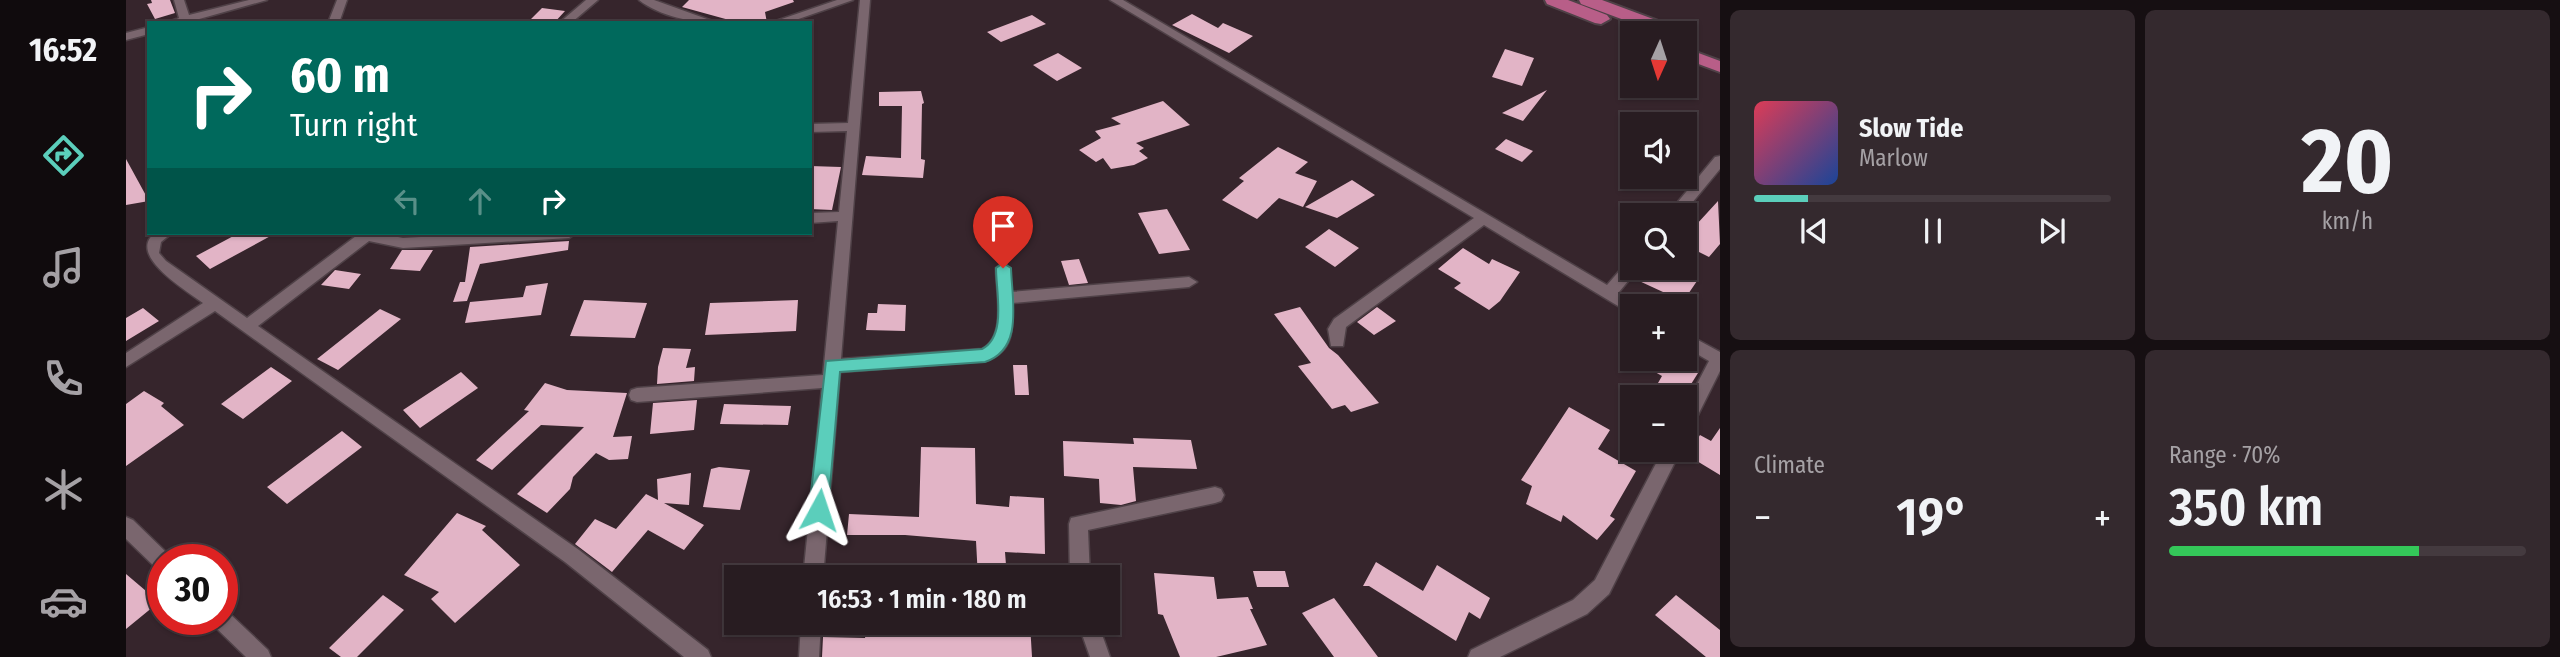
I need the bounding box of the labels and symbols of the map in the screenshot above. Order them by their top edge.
north arrow [1620,21,1698,98]
pin [973,196,1033,268]
position arrow [782,473,856,547]
speed limit sign: 30 [147,544,238,635]

